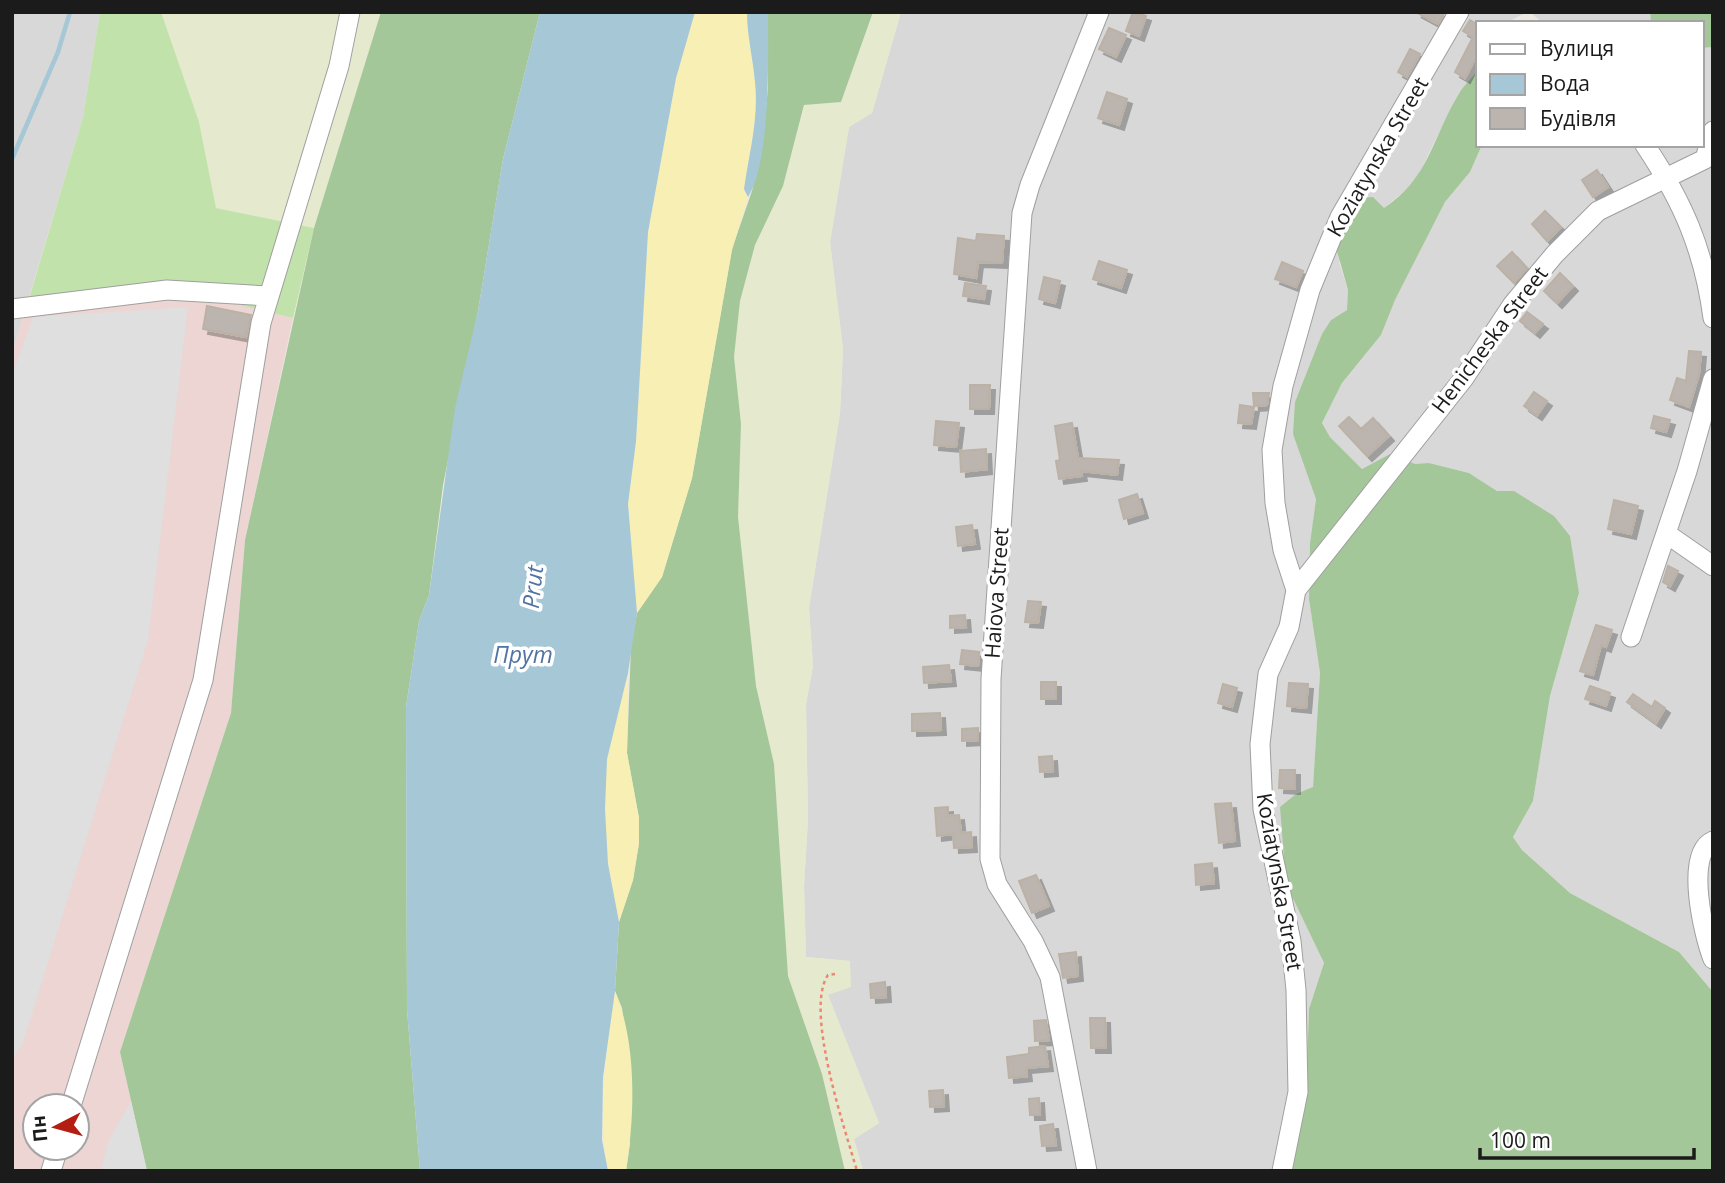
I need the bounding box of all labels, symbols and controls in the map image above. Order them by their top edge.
legend [1476,21,1704,147]
text: Вулиця [1540,34,1614,62]
text: Вода [1540,69,1590,97]
street label: Koziatynska Street [1320,72,1434,241]
text: Будівля [1540,104,1616,132]
street label: Henicheska Street [1425,260,1554,419]
street label: Haiova Street [977,526,1015,659]
water label: Prut [514,562,550,610]
water label: Прут [493,638,553,670]
street label: Koziatynska Street [1251,791,1309,973]
north arrow [21,1092,91,1162]
text: Пн [25,1114,53,1143]
scale bar [1480,1116,1694,1160]
text: 100 m [1490,1126,1551,1154]

